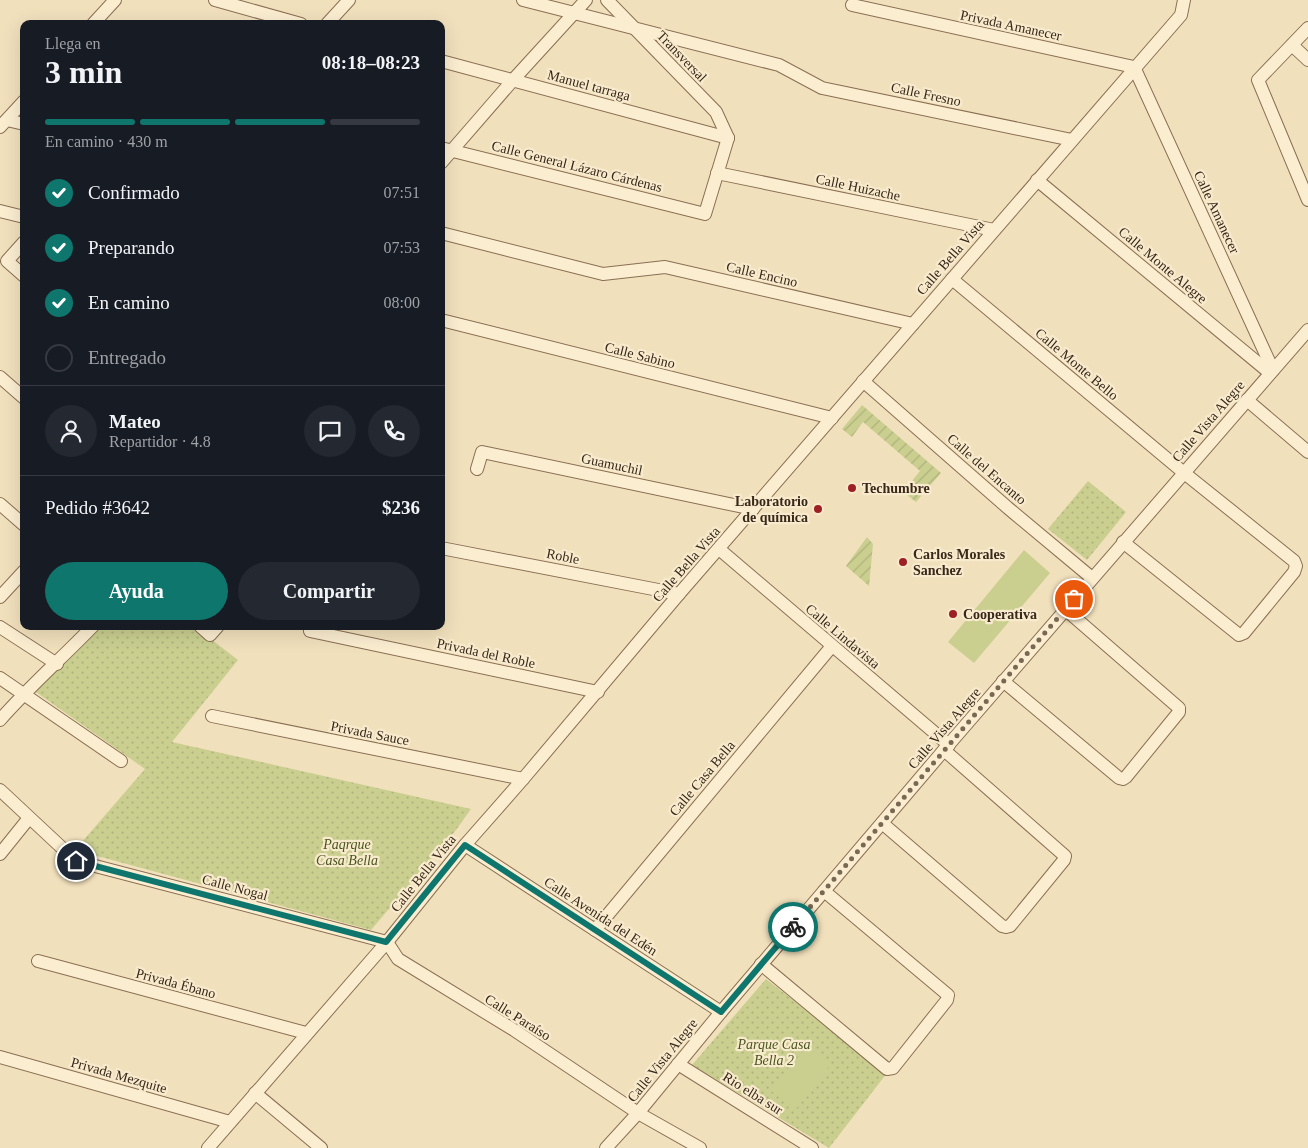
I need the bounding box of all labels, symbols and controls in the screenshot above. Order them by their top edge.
street label: Privada Amanecer [959,7,1063,44]
street label: Transversal [654,28,710,85]
text: Llega en [45,35,101,52]
text: 08:18–08:23 [322,52,420,73]
text: 3 min [45,54,122,90]
street label: Manuel tarraga [546,67,633,104]
street label: Calle Fresno [890,80,962,109]
text: En camino · 430 m [45,133,168,150]
street label: Calle General Lázaro Cárdenas [490,138,664,195]
street label: Calle Amanecer [1191,168,1242,256]
street label: Calle Huizache [814,171,901,204]
icon: check [45,179,73,207]
text: Confirmado [88,182,180,203]
text: 07:51 [384,184,420,201]
street label: Calle Bella Vista [914,216,988,298]
street label: Calle Monte Alegre [1116,224,1210,307]
icon: check [45,234,73,262]
text: Preparando [88,237,175,258]
text: 07:53 [384,239,420,256]
street label: Calle Encino [725,259,799,290]
icon: check [45,289,73,317]
text: En camino [88,292,170,313]
text: 08:00 [384,294,420,311]
street label: Calle Monte Bello [1032,325,1121,403]
street label: Calle Sabino [603,340,677,371]
text: Entregado [88,347,166,368]
street label: Calle Vista Alegre [1169,378,1248,465]
button: person [45,405,97,457]
button: chat [304,405,356,457]
button: phone [368,405,420,457]
text: Mateo [109,411,161,432]
street label: Calle del Encanto [944,431,1029,508]
text: Repartidor · 4.8 [109,433,211,450]
street label: Guamuchil [580,451,644,478]
place label: Techumbre [862,481,930,496]
marker: Techumbre [846,482,858,494]
place label: Laboratorio de química [735,494,808,525]
text: Pedido #3642 [45,497,150,518]
text: $236 [382,497,420,518]
marker: Laboratorio de química [812,503,824,515]
street label: Calle Bella Vista [650,523,724,605]
street label: Roble [545,546,581,567]
place label: Carlos Morales Sanchez [913,547,1006,578]
marker: Carlos Morales Sanchez [897,556,909,568]
button: Ayuda [45,562,228,620]
button: Compartir [238,562,420,620]
pin [1053,578,1095,620]
icon: bag [1060,585,1088,613]
street label: Calle Lindavista [803,601,883,672]
place label: Cooperativa [963,607,1037,622]
marker: Cooperativa [947,608,959,620]
street label: Privada del Roble [435,636,537,671]
street label: Calle Vista Alegre [905,685,984,772]
street label: Privada Sauce [329,719,410,748]
street label: Calle Casa Bella [667,737,739,819]
street label: Calle Bella Vista [388,831,459,915]
park label: Paqrque Casa Bella [316,837,378,868]
pin [55,840,97,882]
icon: home [62,847,90,875]
street label: Calle Nogal [200,872,269,903]
street label: Calle Avenida del Edén [541,874,660,959]
courier [768,902,818,952]
icon: bike [779,913,807,941]
street label: Privada Ébano [134,965,218,1001]
street label: Calle Paraíso [482,991,553,1043]
street label: Calle Vista Alegre [624,1016,700,1105]
park label: Parque Casa Bella 2 [737,1037,810,1068]
street label: Privada Mezquite [69,1055,169,1096]
street label: Rio elba sur [720,1069,786,1118]

